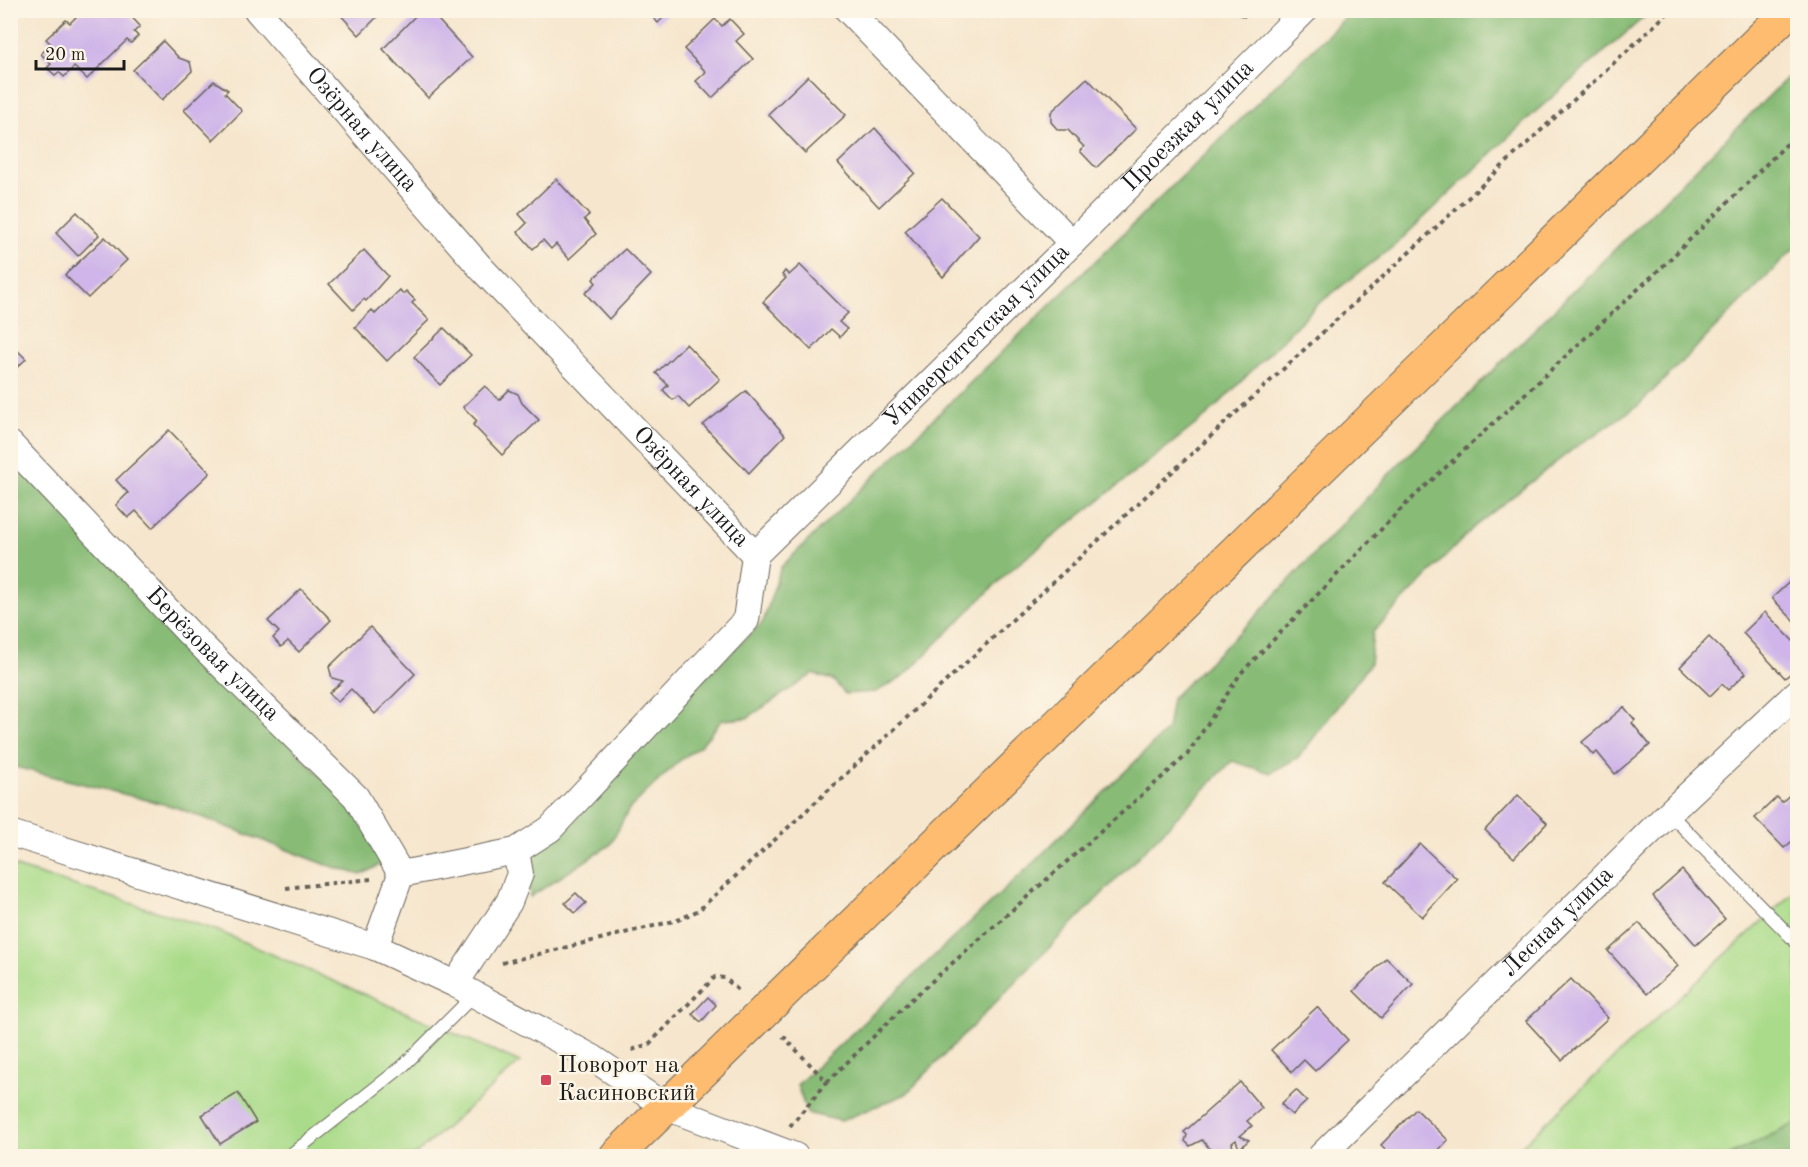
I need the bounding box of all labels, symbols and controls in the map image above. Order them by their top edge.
scale bar [36,33,124,71]
text: 20 m [45,46,85,64]
street label: Проезжая улица [1118,56,1259,197]
street label: Озёрная улица [301,63,422,197]
street label: Университетская улица [880,240,1075,432]
street label: Озёрная улица [628,423,753,552]
street label: Берёзовая улица [141,583,284,726]
street label: Лесная улица [1498,862,1619,982]
place label: Поворот на Касиновский [558,1054,696,1106]
marker: Поворот на Касиновский [539,1073,553,1087]

